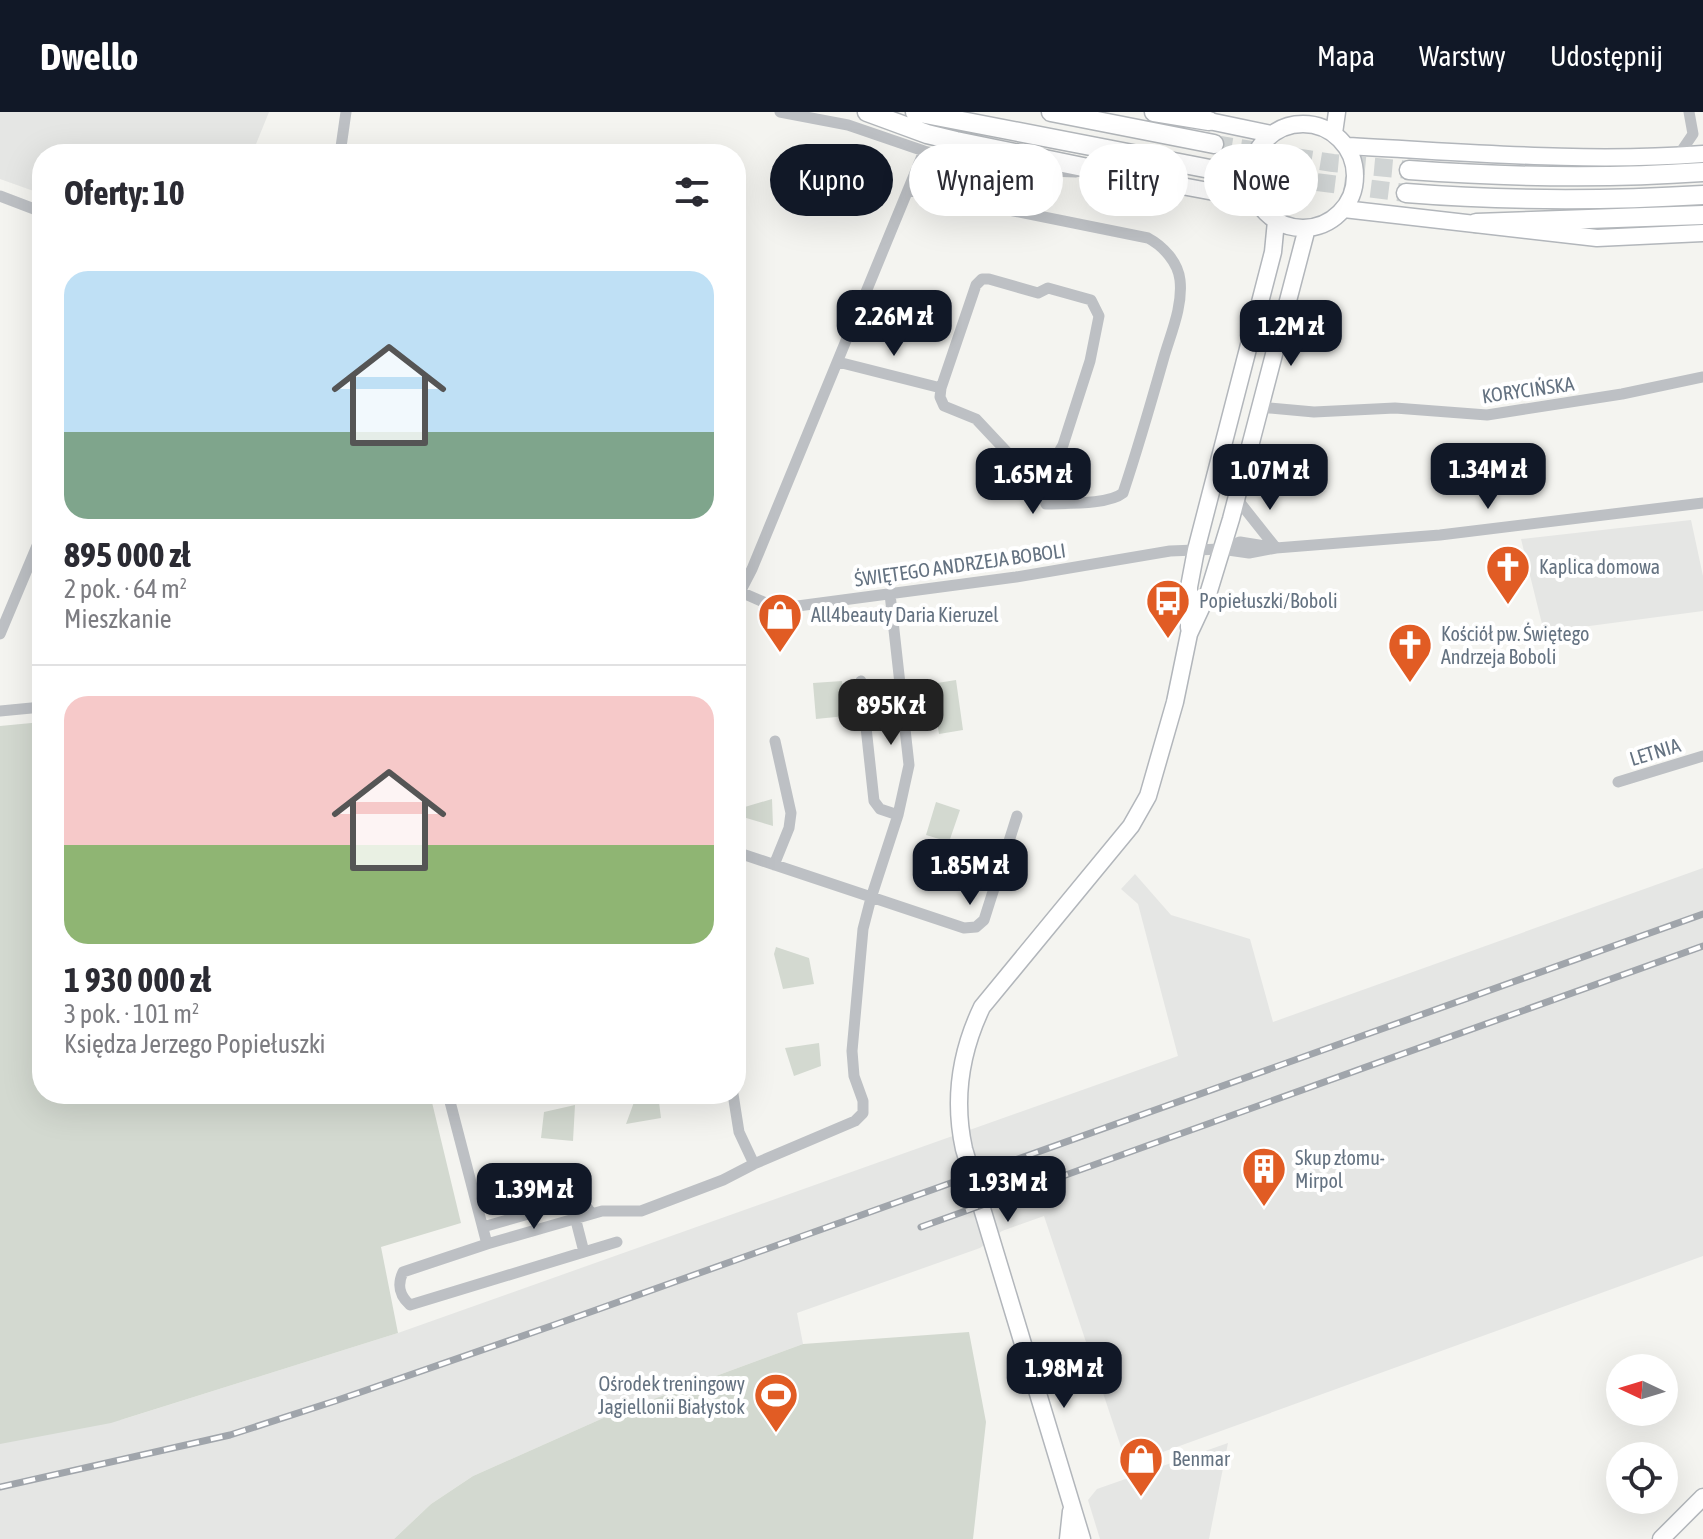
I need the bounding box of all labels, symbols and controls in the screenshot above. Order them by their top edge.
text: Dwello [40,35,138,78]
text: Mapa [1317,40,1375,72]
text: Warstwy [1419,40,1506,72]
text: Udostępnij [1550,40,1663,72]
chip: Kupno [770,144,893,216]
chip: Wynajem [909,144,1063,216]
chip: Filtry [1079,144,1188,216]
chip: Nowe [1204,144,1318,216]
icon: filters [670,170,714,214]
text: Oferty: 10 [64,173,185,212]
pin: 2.26M zł [811,290,977,358]
pin: 1.2M zł [1217,300,1365,368]
text: 2.26M zł [855,301,933,331]
text: 1.2M zł [1258,311,1324,341]
icon: home [317,323,461,467]
street label: KORYCIŃSKA [1480,372,1576,407]
pin: 1.34M zł [1405,443,1571,511]
pin: 1.07M zł [1187,444,1353,512]
pin: 1.65M zł [950,448,1116,516]
text: 1.34M zł [1449,454,1527,484]
text: 1.07M zł [1231,455,1309,485]
text: 1.65M zł [994,459,1072,489]
text: 895 000 zł [64,535,190,574]
street label: ŚWIĘTEGO ANDRZEJA BOBOLI [853,538,1067,592]
church icon: Kaplica domowa [1484,543,1532,606]
place label: Kaplica domowa [1539,555,1660,578]
text: 2 pok. · 64 m² [64,574,187,604]
bus stop icon: Popiełuszki/Boboli [1144,577,1192,640]
place label: Popiełuszki/Boboli [1199,589,1338,612]
shop icon: All4beauty Daria Kieruzel [756,591,804,654]
place label: All4beauty Daria Kieruzel [811,603,999,626]
text: Mieszkanie [64,604,172,634]
church icon: Kościół pw. Świętego Andrzeja Boboli [1386,621,1434,684]
place label: Kościół pw. Świętego Andrzeja Boboli [1441,622,1589,668]
pin: 895K zł [817,679,965,747]
text: 895K zł [856,690,926,720]
street label: LETNIA [1627,733,1683,770]
icon: home [317,748,461,892]
pin: 1.85M zł [887,839,1053,907]
text: 1.85M zł [931,850,1009,880]
text: 1 930 000 zł [64,960,211,999]
text: 3 pok. · 101 m² [64,999,199,1029]
text: Księdza Jerzego Popiełuszki [64,1029,325,1059]
building icon: Skup złomu- Mirpol [1240,1145,1288,1208]
place label: Skup złomu- Mirpol [1295,1146,1385,1192]
pin: 1.93M zł [925,1156,1091,1224]
pin: 1.39M zł [451,1163,617,1231]
text: 1.93M zł [969,1167,1047,1197]
text: 1.39M zł [495,1174,573,1204]
pin: 1.98M zł [981,1342,1147,1410]
text: 1.98M zł [1025,1353,1103,1383]
north arrow [1606,1354,1678,1426]
map controls [1606,1354,1678,1514]
sports icon: Ośrodek treningowy Jagiellonii Białystok [752,1371,800,1434]
place label: Ośrodek treningowy Jagiellonii Białystok [598,1372,745,1418]
shop icon: Benmar [1117,1435,1165,1498]
button: locate [1606,1442,1678,1514]
place label: Benmar [1172,1447,1231,1470]

